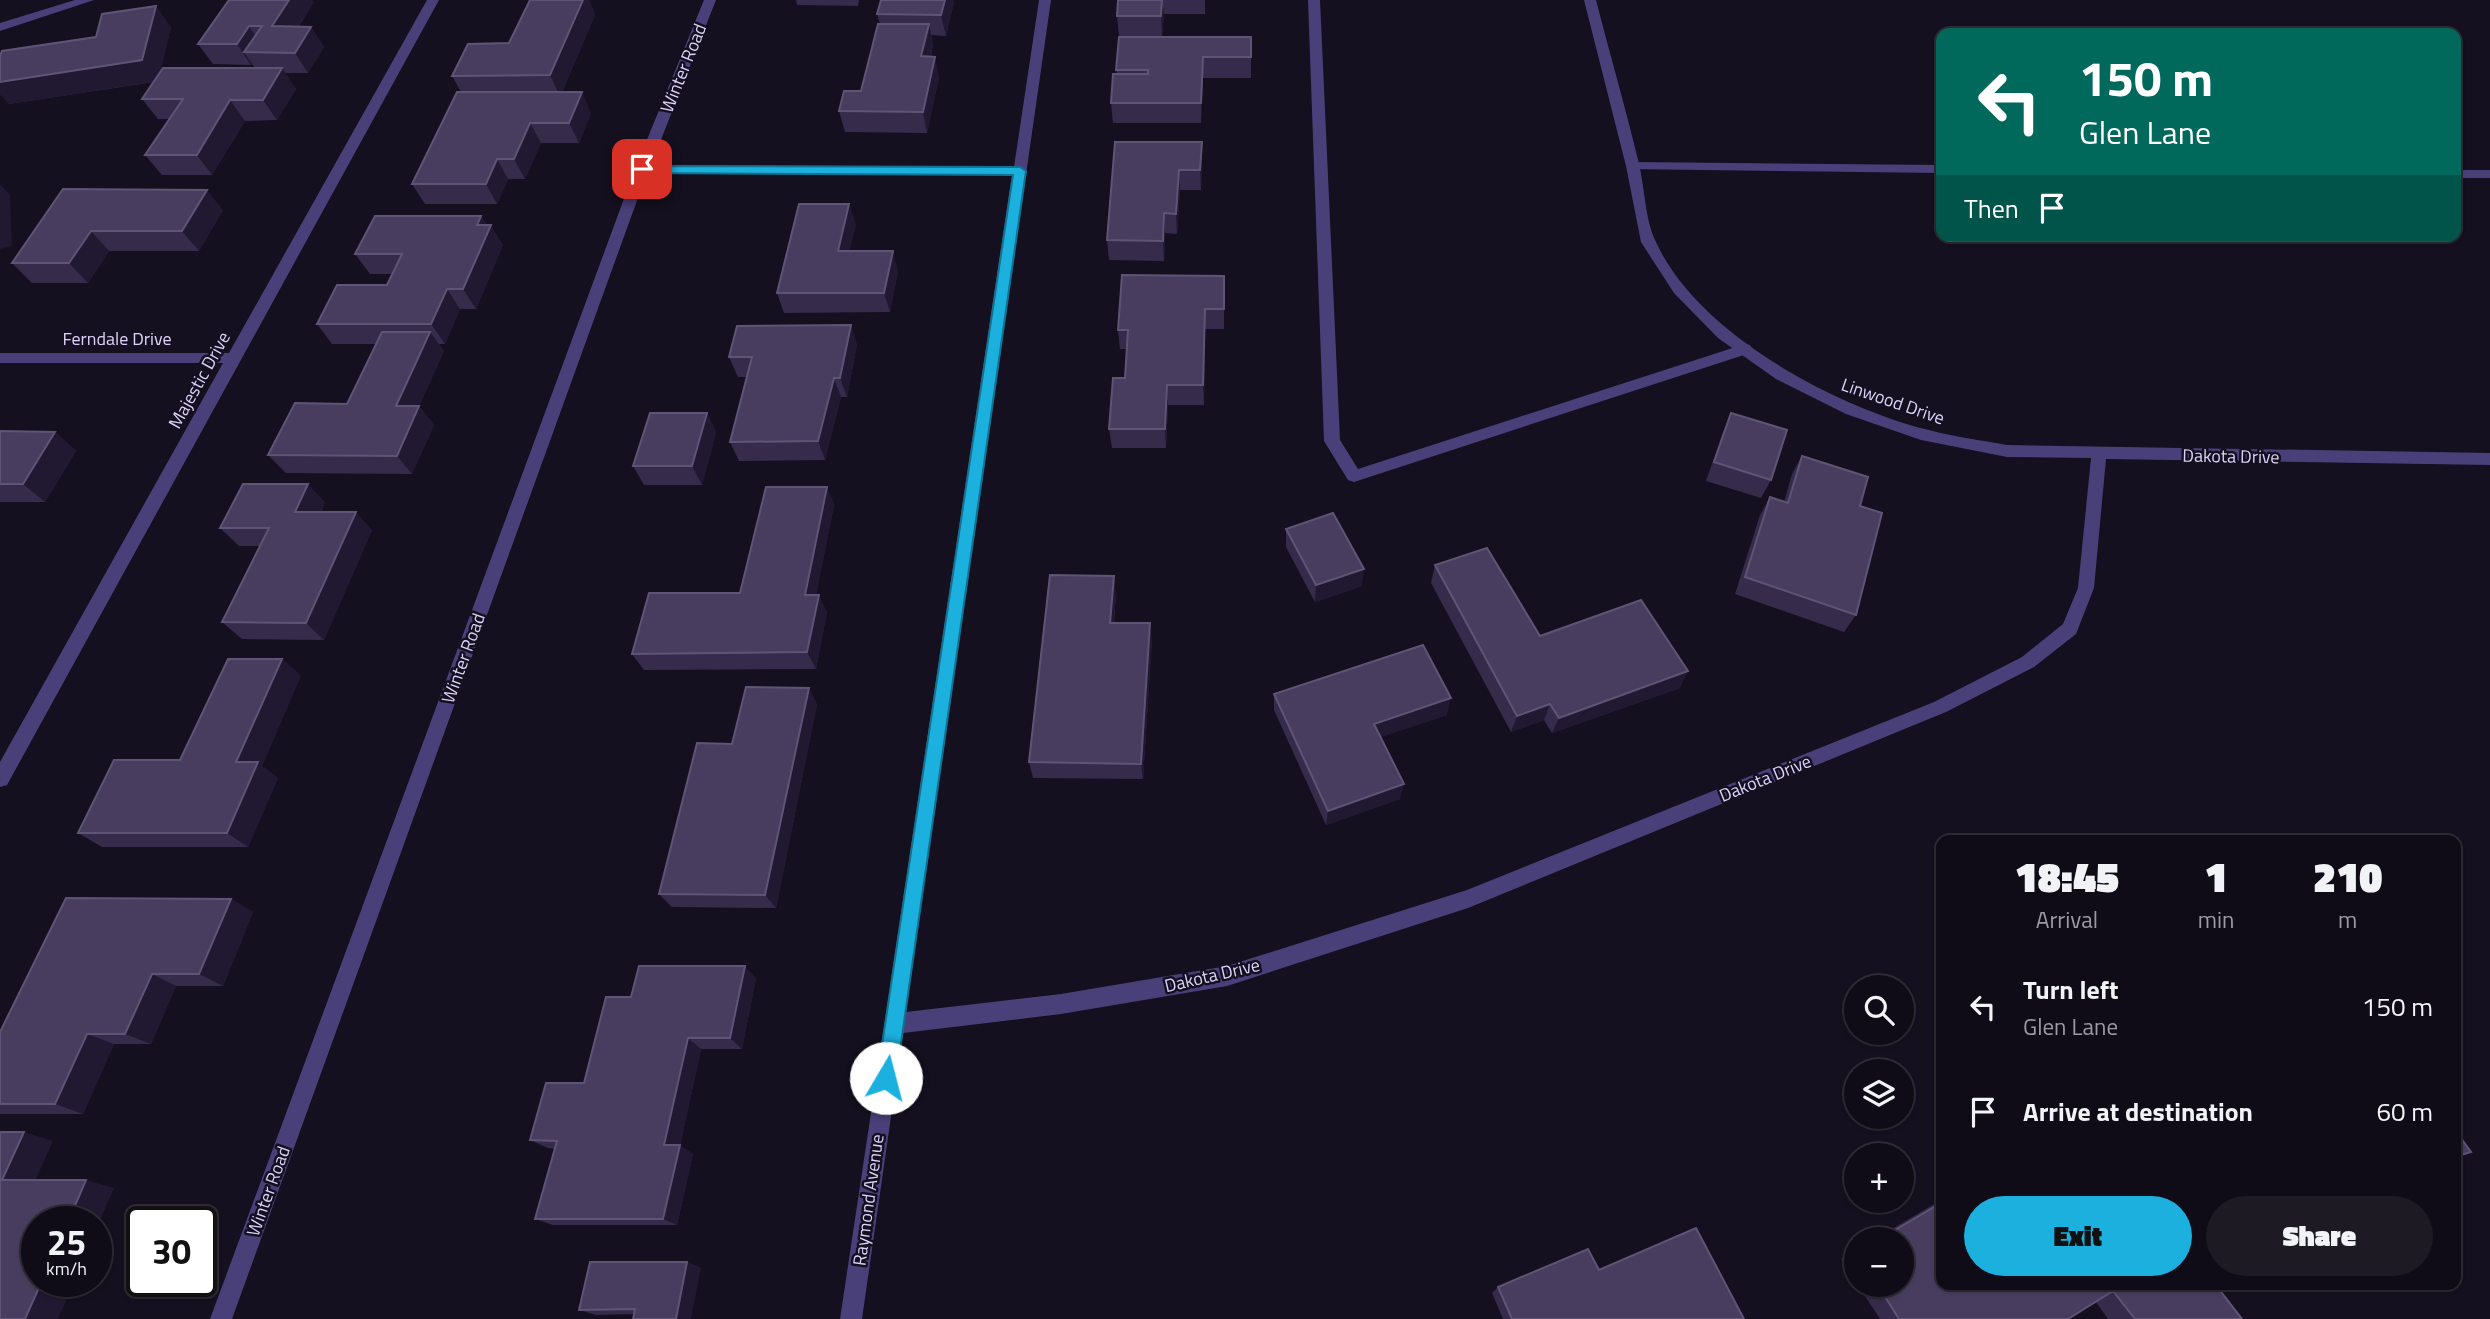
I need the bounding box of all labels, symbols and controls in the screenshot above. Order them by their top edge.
street label: Winter Road [653,19,713,117]
text: 150 m [2079,40,2213,115]
icon: left [1964,56,2055,147]
text: Glen Lane [2079,108,2211,156]
pin [612,139,672,199]
icon: arrive [623,150,661,188]
text: Then [1964,189,2019,228]
icon: arrive [2033,189,2071,227]
street label: Ferndale Drive [62,325,172,352]
street label: Majestic Drive [161,327,237,433]
street label: Linwood Drive [1838,371,1948,431]
street label: Dakota Drive [2182,442,2280,470]
street label: Winter Road [434,609,492,707]
street label: Dakota Drive [1715,747,1815,809]
text: 18:45 [2015,844,2119,908]
text: 1 [2205,844,2228,908]
text: 210 [2313,844,2382,908]
text: Arrival [2036,902,2098,937]
text: min [2198,902,2234,937]
text: m [2338,902,2357,937]
street label: Dakota Drive [1162,951,1262,999]
text: Turn left [2023,970,2118,1009]
map controls [1844,975,1914,1297]
button: search [1844,975,1914,1045]
text: 150 m [2362,987,2433,1026]
icon: left [1964,988,2002,1026]
text: Glen Lane [2023,1009,2118,1044]
position arrow [849,1041,923,1115]
button: layers [1844,1059,1914,1129]
text: Arrive at destination [2023,1092,2253,1131]
text: 60 m [2376,1092,2433,1131]
icon: arrive [1964,1093,2002,1131]
street label: Raymond Avenue [845,1132,891,1268]
street label: Winter Road [239,1142,297,1240]
button: + [1844,1143,1914,1213]
button: Exit [1964,1196,2192,1276]
button: Share [2206,1196,2433,1276]
speed limit sign: 30 [126,1206,217,1297]
text: 25 [47,1215,86,1269]
button: − [1844,1227,1914,1297]
text: km/h [46,1255,87,1282]

